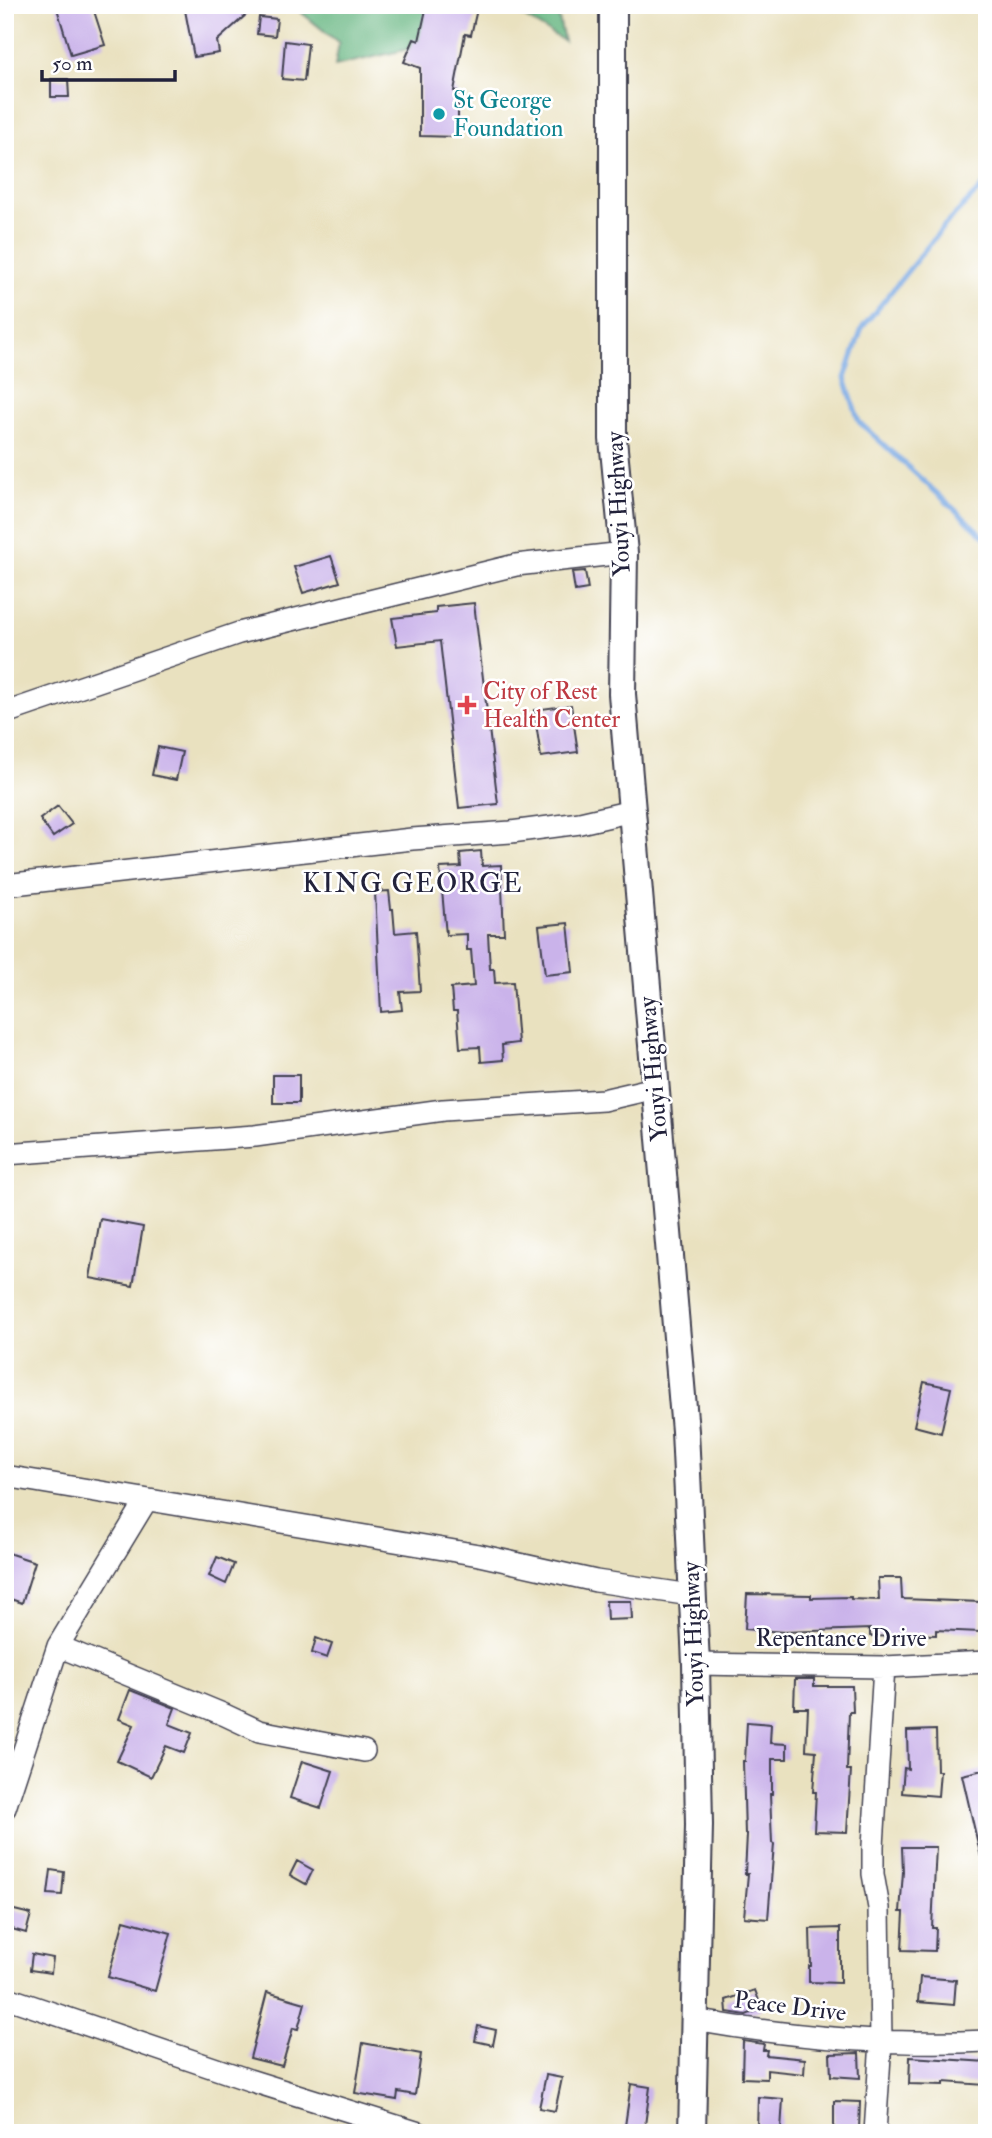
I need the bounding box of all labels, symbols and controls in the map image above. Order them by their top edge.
scale bar [42,38,175,82]
text: 50 m [52,50,93,77]
place label: St George Foundation [453,85,563,144]
marker: St George Foundation [431,106,447,122]
street label: Youyi Highway [599,430,638,577]
place label: City of Rest Health Center [483,676,620,735]
marker: City of Rest Health Center [457,695,477,715]
district label: KING GEORGE [302,868,524,900]
street label: Youyi Highway [632,995,675,1143]
street label: Youyi Highway [675,1560,712,1707]
street label: Repentance Drive [755,1623,927,1654]
street label: Peace Drive [732,1984,848,2029]

